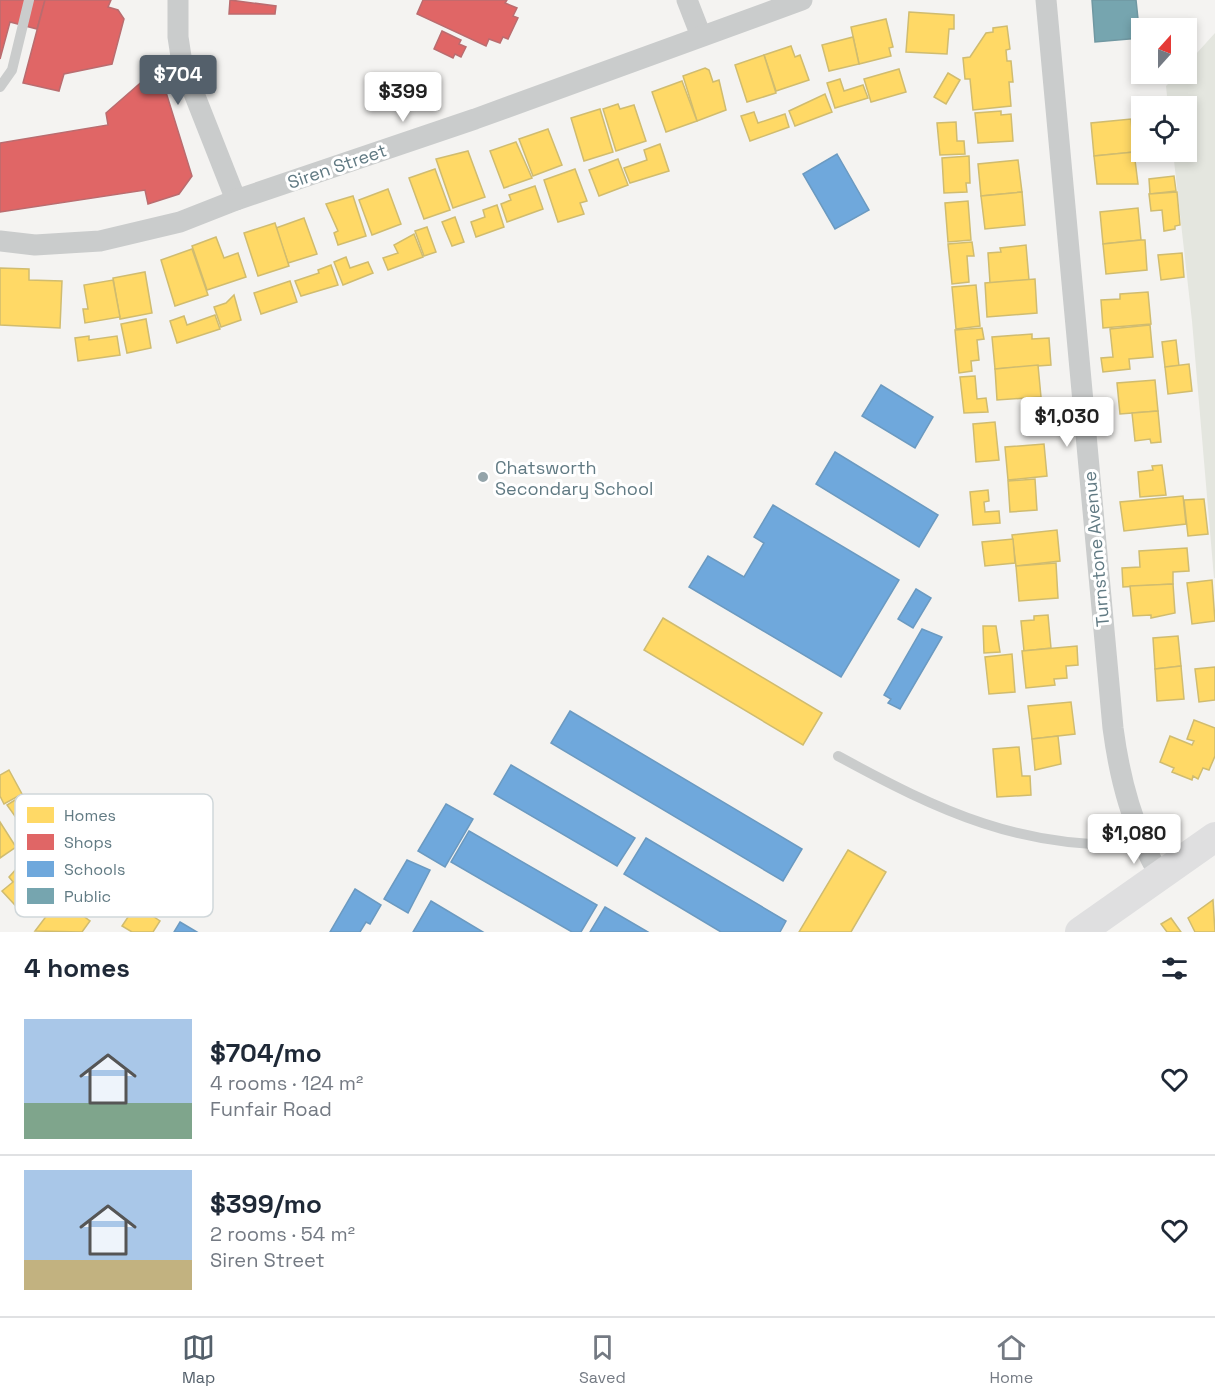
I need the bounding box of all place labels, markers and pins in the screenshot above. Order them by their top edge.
pin: $704 [142,55,214,106]
pin: $399 [367,72,439,123]
pin: $1,030 [1018,397,1116,448]
place label: Chatsworth Secondary School [495,456,653,500]
marker: Chatsworth Secondary School [476,470,490,484]
pin: $1,080 [1085,814,1183,865]

